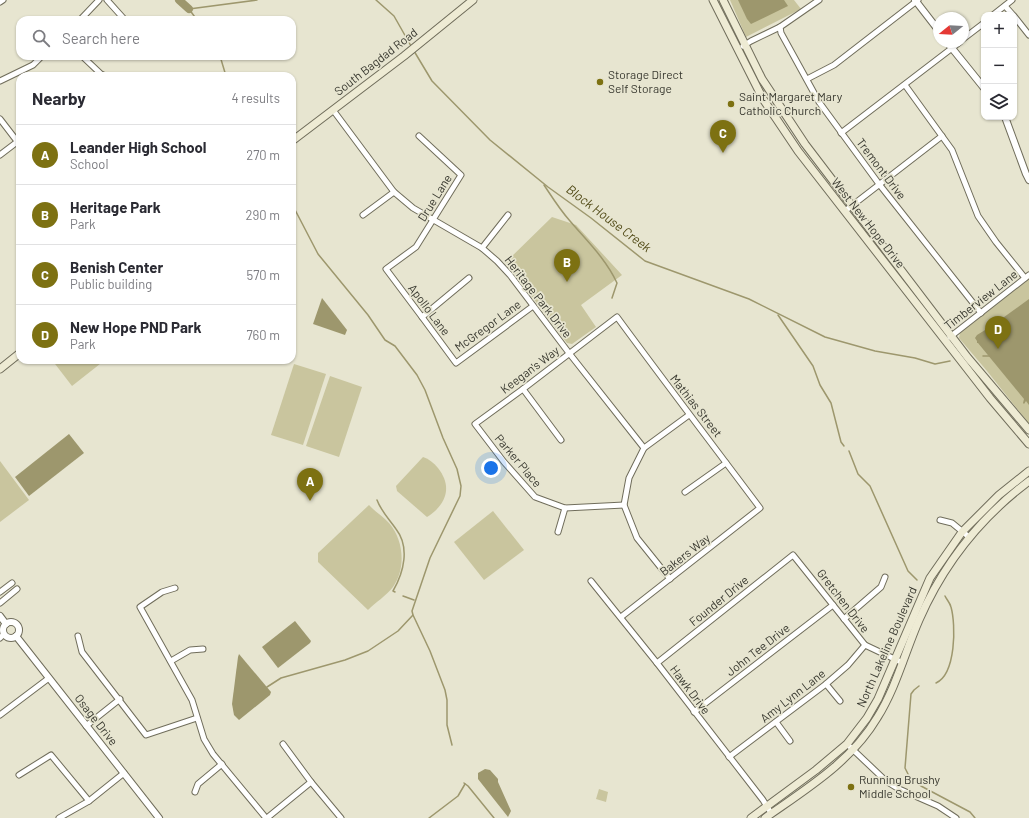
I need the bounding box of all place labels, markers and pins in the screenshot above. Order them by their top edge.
place label: Storage Direct Self Storage [608,67,683,95]
marker: Storage Direct Self Storage [595,77,605,87]
place label: Saint Margaret Mary Catholic Church [739,89,843,117]
marker: Saint Margaret Mary Catholic Church [726,99,736,109]
pin: C [710,120,736,153]
pin: B [554,249,580,282]
pin: D [985,316,1011,349]
pin: A [297,468,323,501]
place label: Running Brushy Middle School [859,772,941,800]
marker: Running Brushy Middle School [846,782,856,792]

